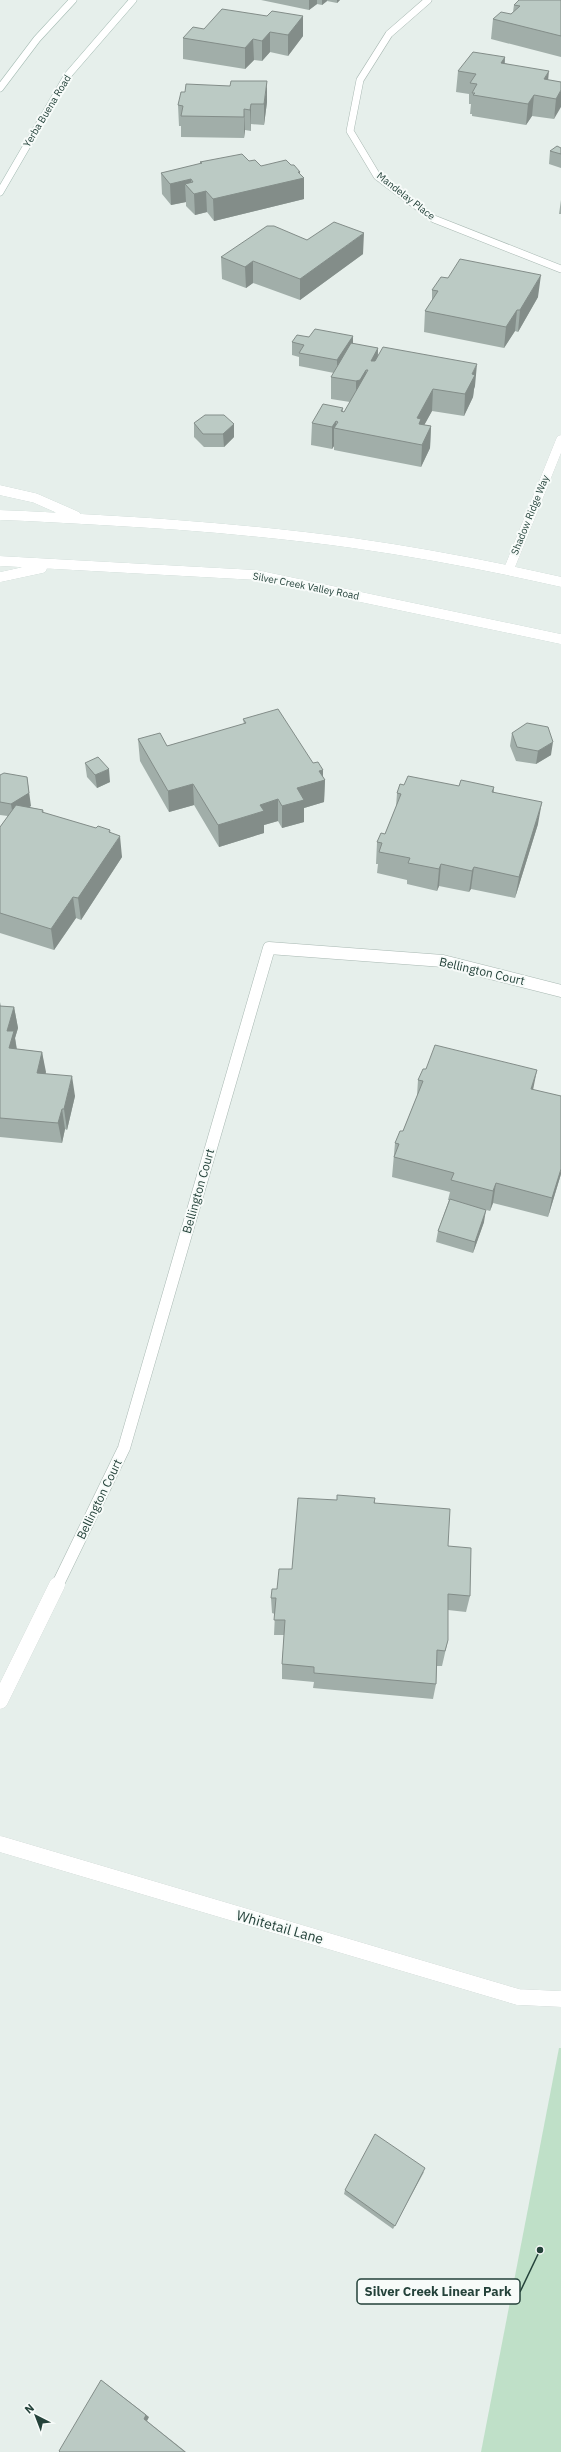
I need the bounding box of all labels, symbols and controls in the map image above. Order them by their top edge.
street label: Yerba Buena Road [20,72,74,150]
street label: Mandelay Place [374,169,438,223]
street label: Shadow Ridge Way [508,473,552,557]
street label: Silver Creek Valley Road [252,569,360,603]
street label: Bellington Court [438,954,526,988]
street label: Bellington Court [179,1147,217,1235]
street label: Bellington Court [73,1457,125,1541]
street label: Whitetail Lane [234,1906,326,1948]
callout: Silver Creek Linear Park [357,2279,520,2304]
text: Silver Creek Linear Park [365,2283,512,2300]
north arrow [16,2396,56,2436]
text: N [22,2401,37,2416]

